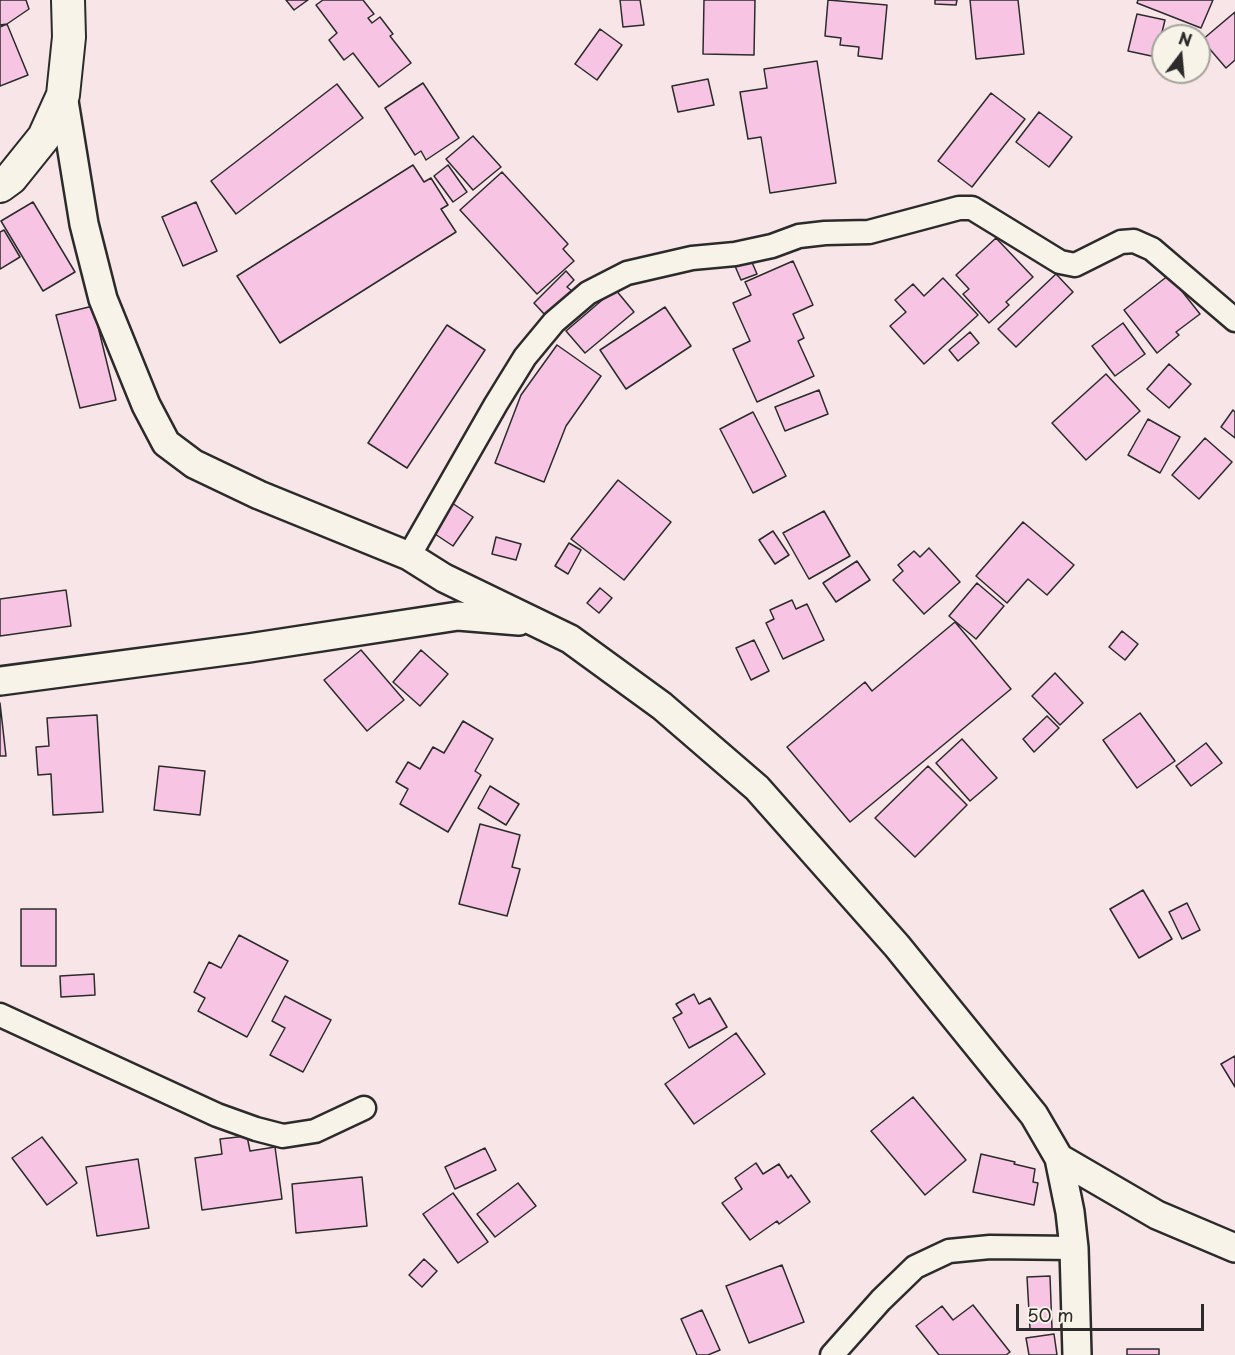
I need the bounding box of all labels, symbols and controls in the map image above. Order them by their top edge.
north arrow [1151,24,1211,84]
text: N [1176,25,1195,52]
scale bar [1019,1292,1206,1330]
text: 50 m [1027,1301,1074,1328]

